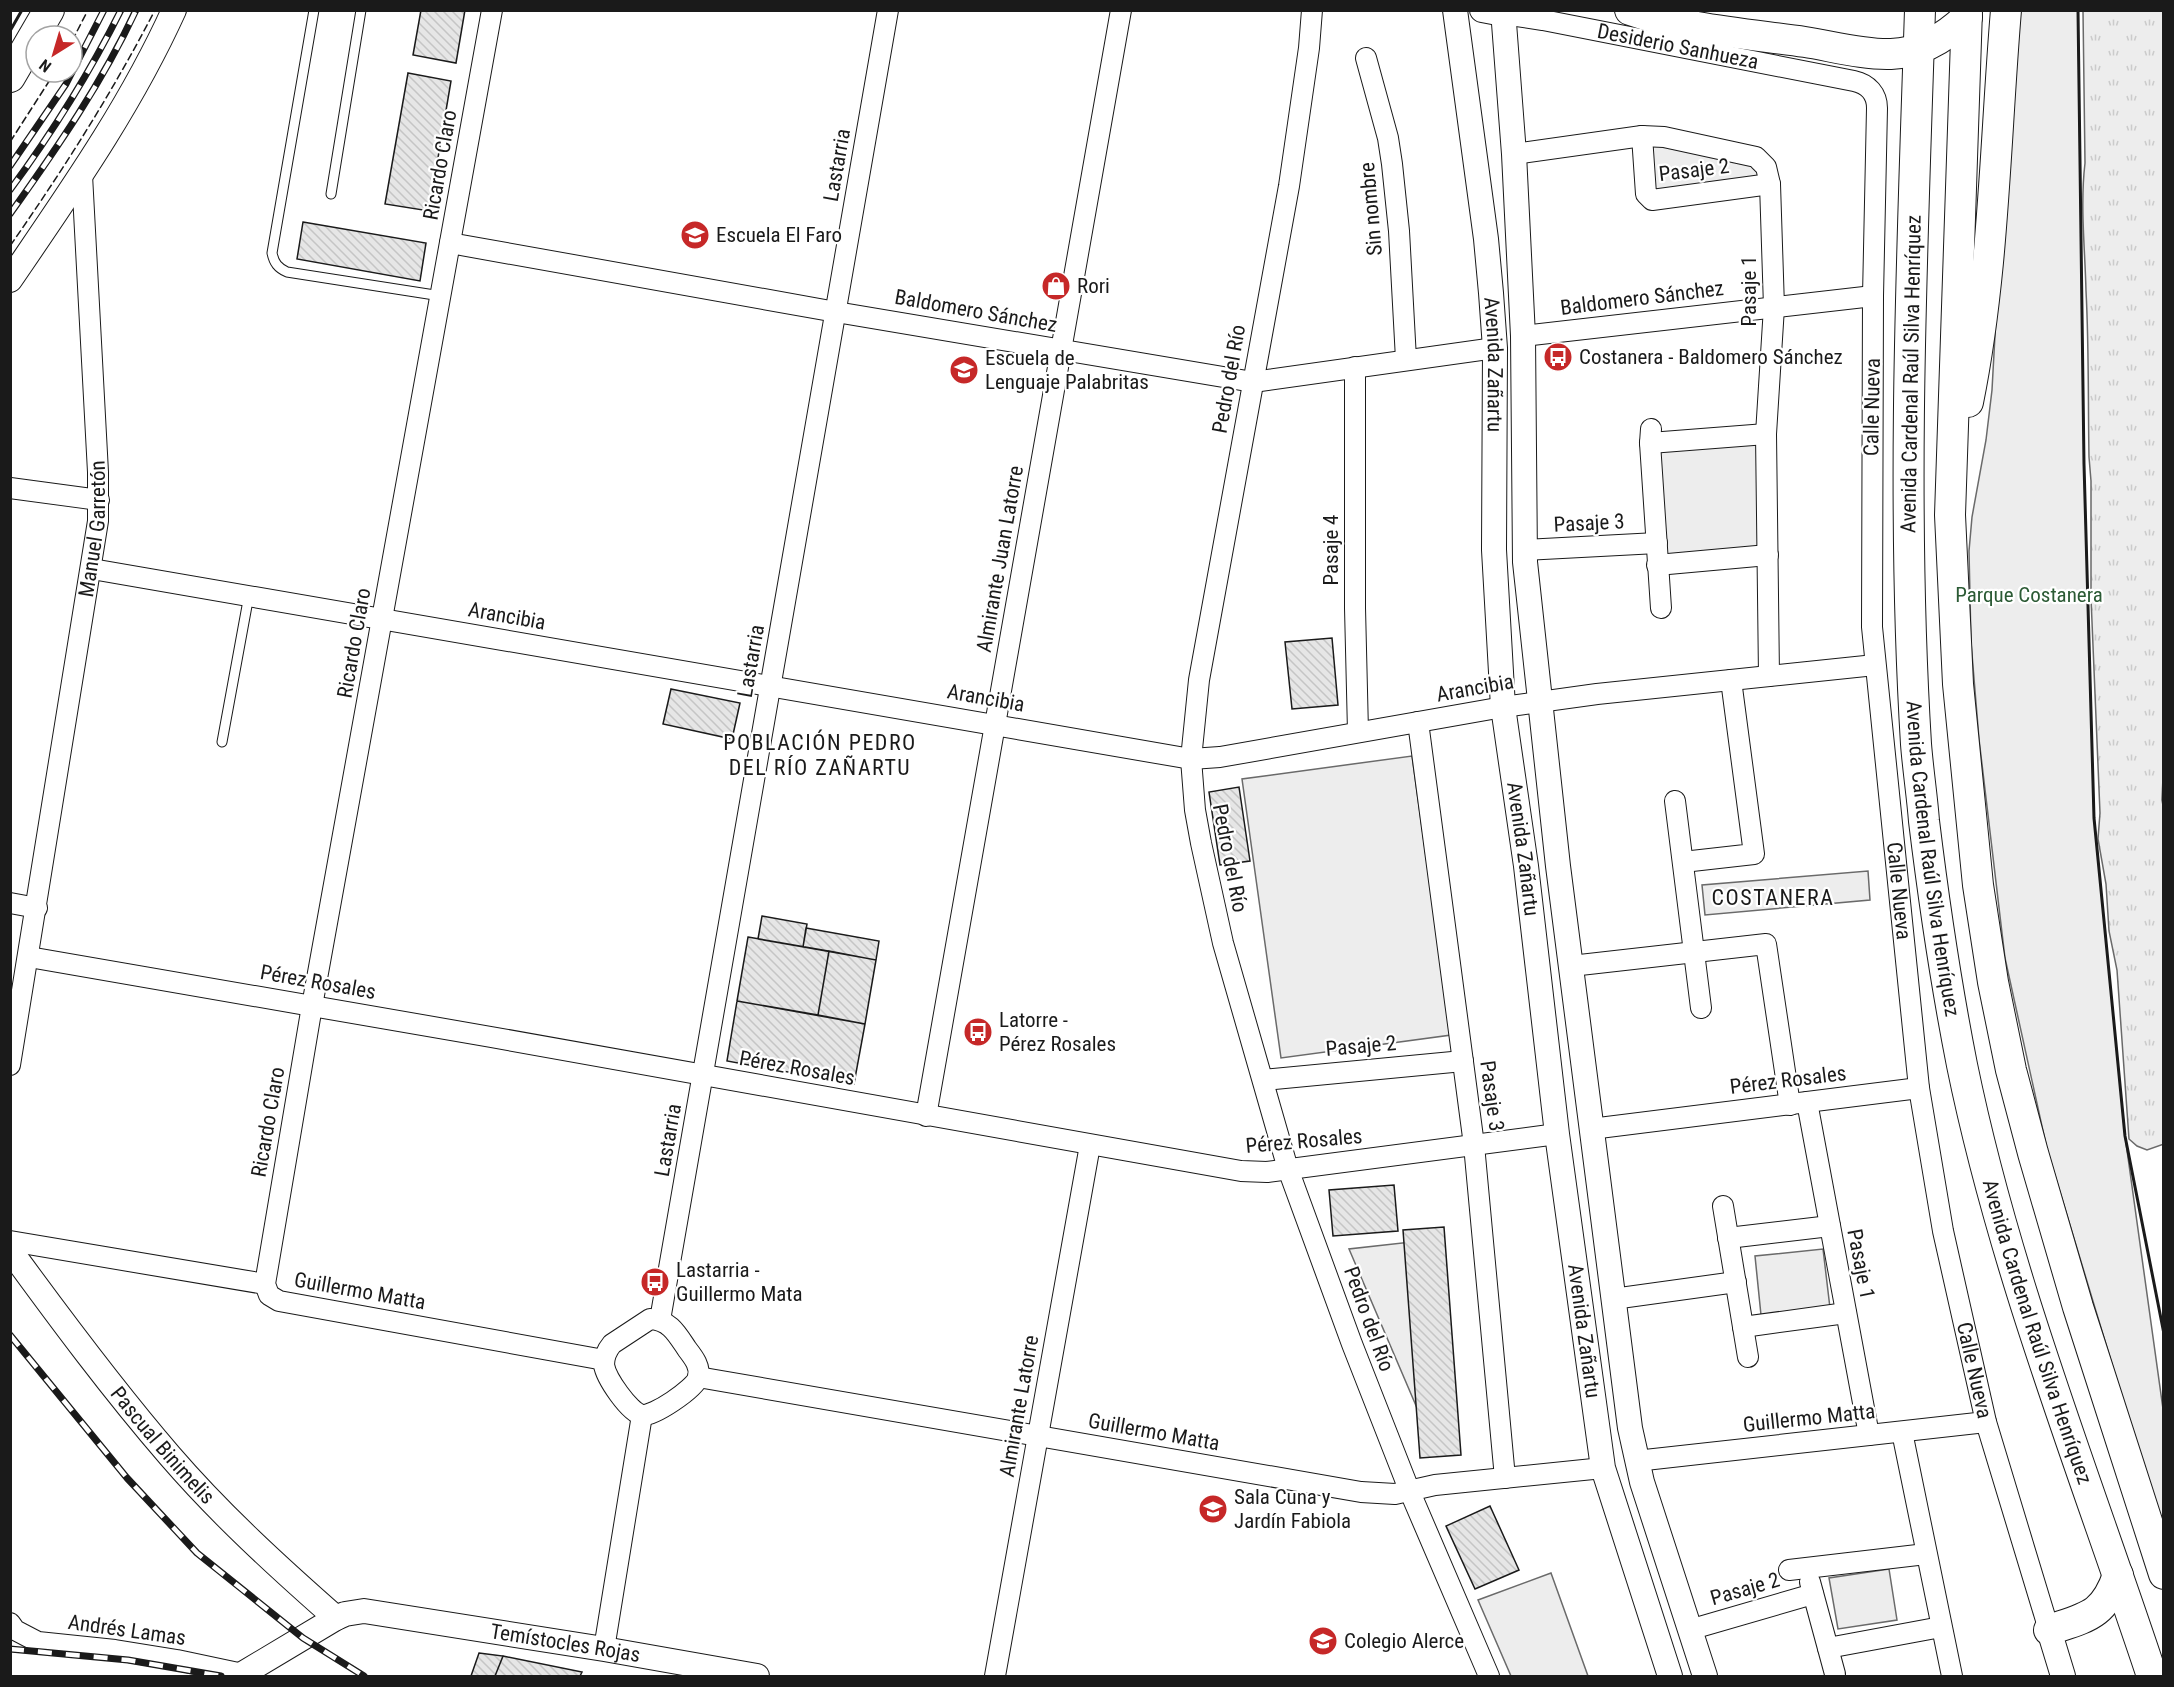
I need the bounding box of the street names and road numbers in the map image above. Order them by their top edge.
street label: Desiderio Sanhueza [1595,19,1761,74]
street label: Ricardo Claro [419,108,461,222]
street label: Lastarria [819,127,855,203]
street label: Pasaje 2 [1657,154,1731,186]
street label: Sin nombre [1355,161,1387,257]
street label: Avenida Cardenal Raúl Silva Henríquez [1896,215,1926,533]
street label: Pasaje 1 [1737,256,1761,326]
street label: Baldomero Sánchez [1559,276,1725,320]
street label: Baldomero Sánchez [893,285,1059,337]
street label: Avenida Zañartu [1479,296,1507,432]
street label: Pedro del Río [1208,323,1250,435]
street label: Calle Nueva [1859,358,1885,456]
street label: Manuel Garretón [74,460,110,599]
street label: Almirante Juan Latorre [972,464,1028,654]
street label: Pasaje 3 [1553,509,1625,537]
street label: Pasaje 4 [1319,515,1343,585]
street label: Ricardo Claro [333,586,375,700]
street label: Arancibia [466,597,548,635]
street label: Lastarria [733,623,769,699]
street label: Arancibia [1434,669,1516,707]
street label: Arancibia [945,679,1027,717]
street label: Avenida Cardenal Raúl Silva Henríquez [1902,700,1965,1018]
street label: Avenida Zañartu [1502,780,1544,917]
street label: Pedro del Río [1208,802,1252,914]
street label: Calle Nueva [1882,841,1916,941]
street label: Pérez Rosales [258,960,378,1004]
street label: Pasaje 2 [1325,1031,1397,1061]
street label: Pérez Rosales [737,1046,857,1090]
street label: Pasaje 3 [1475,1059,1509,1133]
street label: Pérez Rosales [1728,1061,1848,1099]
street label: Ricardo Claro [247,1065,289,1179]
street label: Lastarria [650,1102,686,1178]
street label: Pérez Rosales [1245,1124,1363,1158]
street label: Avenida Cardenal Raúl Silva Henríquez [1978,1177,2097,1487]
street label: Pasaje 1 [1842,1227,1880,1301]
street label: Avenida Zañartu [1563,1262,1605,1400]
street label: Pedro del Río [1339,1263,1399,1375]
street label: Guillermo Matta [293,1268,427,1314]
street label: Calle Nueva [1952,1320,1997,1421]
street label: Almirante Latorre [995,1333,1043,1479]
street label: Pascual Binimelis [106,1382,220,1509]
street label: Guillermo Matta [1742,1399,1876,1437]
street label: Guillermo Matta [1087,1409,1221,1455]
street label: Pasaje 2 [1708,1568,1782,1610]
street label: Andrés Lamas [67,1610,187,1650]
street label: Temístocles Rojas [489,1619,642,1667]

